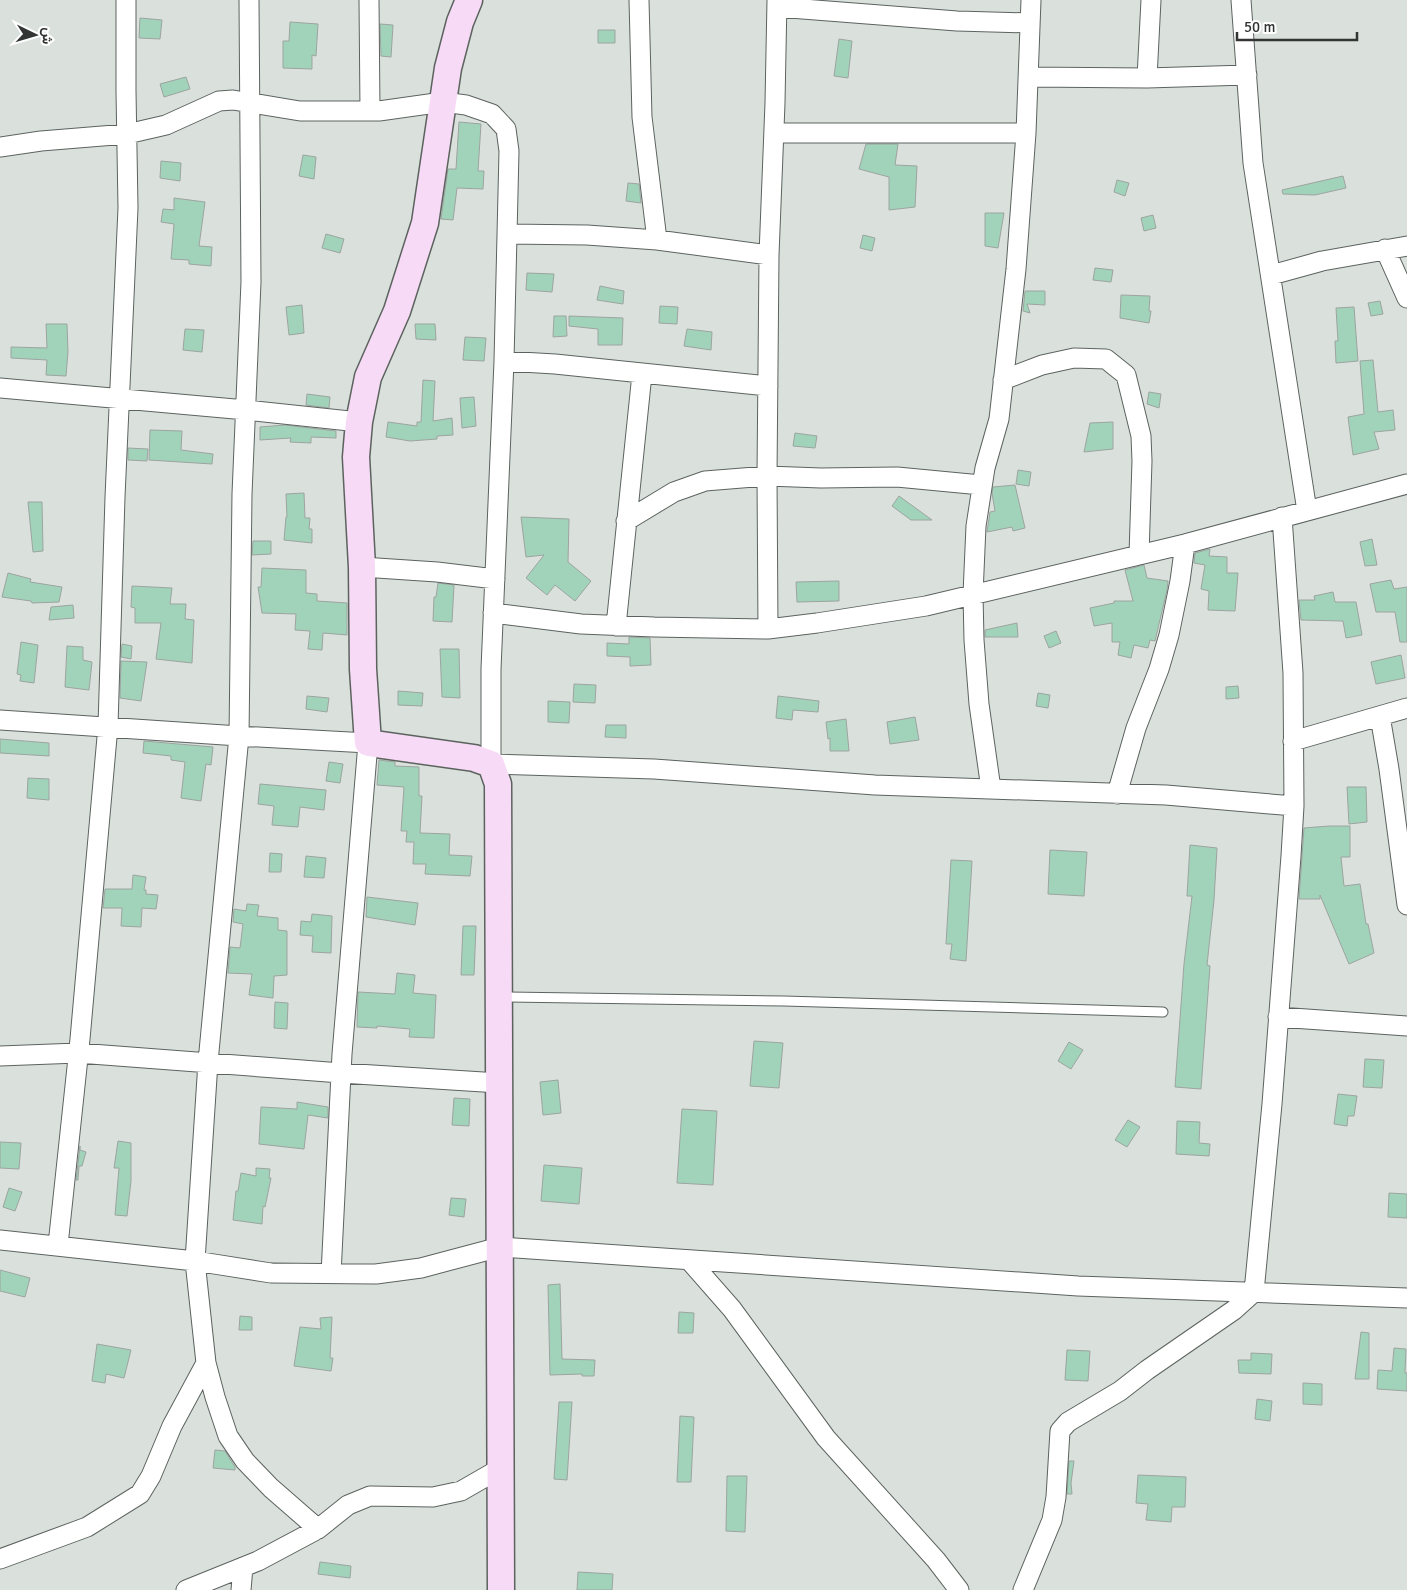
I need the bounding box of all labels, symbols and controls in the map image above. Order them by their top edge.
north arrow [10,10,60,60]
scale bar [1237,10,1357,42]
text: 50 m [1244,18,1275,36]
text: ش [38,27,57,45]

